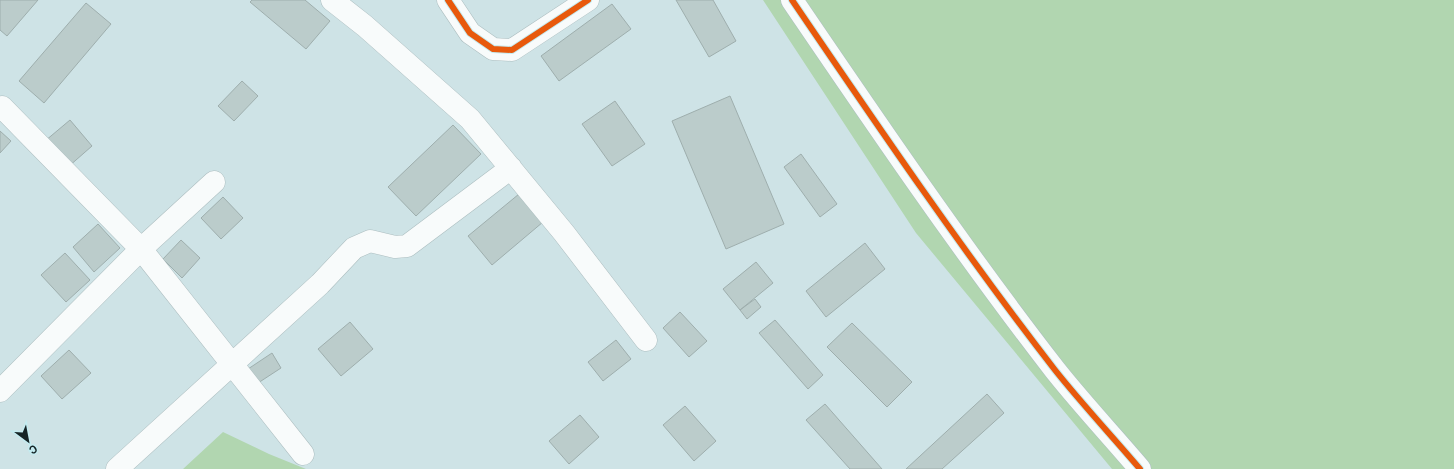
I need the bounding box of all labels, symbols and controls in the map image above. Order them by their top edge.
north arrow [8,421,48,461]
text: С [27,442,40,456]

